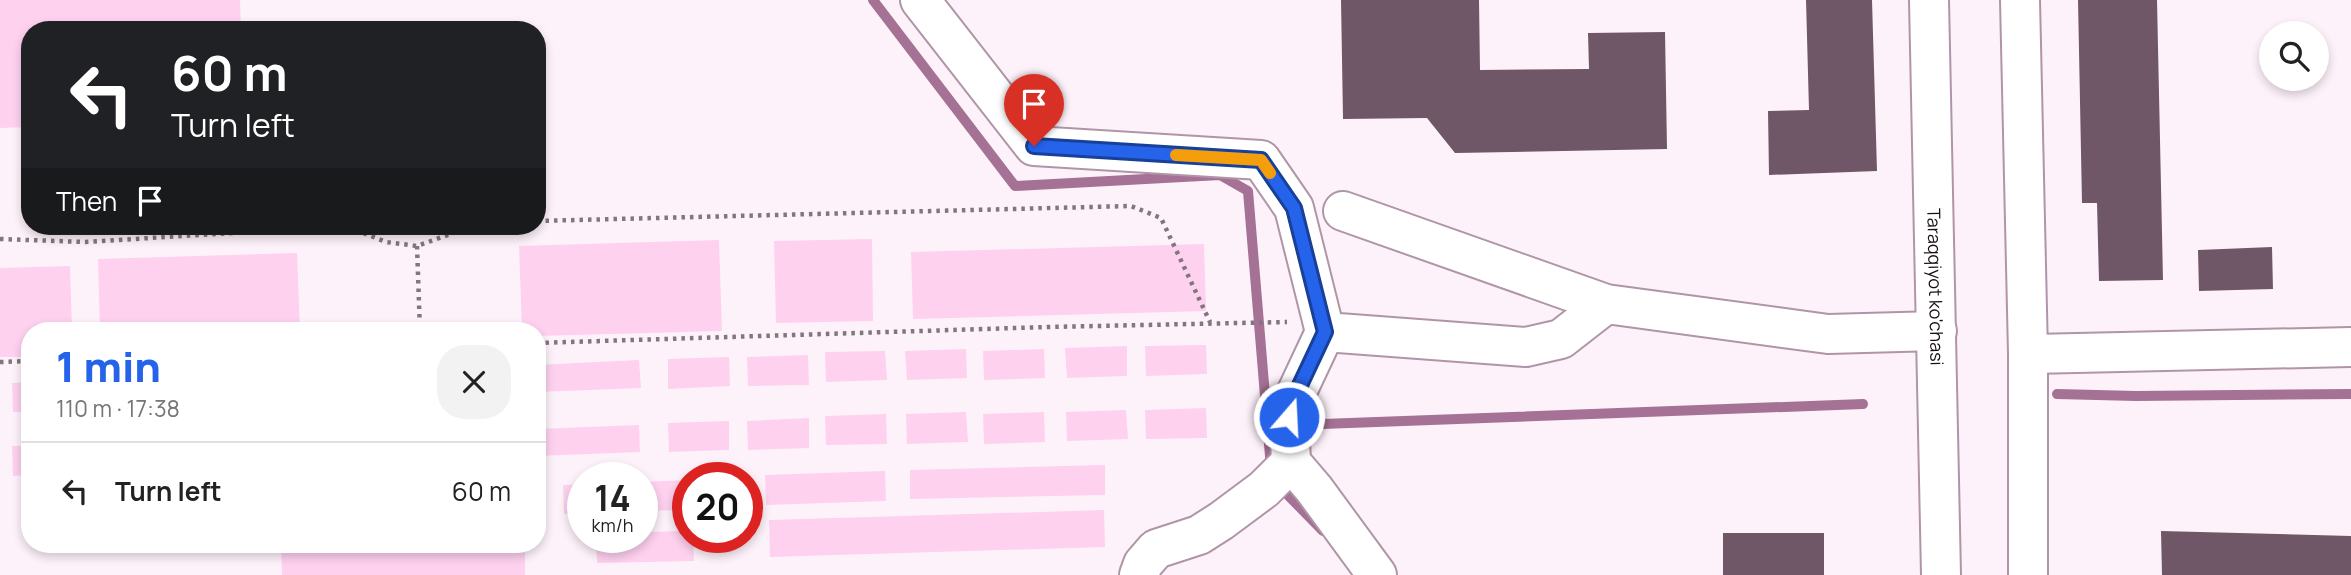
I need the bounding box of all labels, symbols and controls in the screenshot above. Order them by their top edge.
map controls [2259,21,2329,91]
button: search [2259,21,2329,91]
text: 60 m [171,39,288,106]
icon: left [56,49,147,140]
pin [1004,74,1064,146]
icon: arrive [1015,85,1053,123]
text: Turn left [171,103,295,147]
icon: arrive [131,182,169,220]
text: Then [56,183,117,219]
street label: Taraqqiyot ko'chasi [1922,208,1950,366]
text: 1 min [56,337,161,395]
button: close [437,345,511,419]
position arrow [1252,380,1326,454]
text: 110 m · 17:38 [56,392,180,424]
speed limit sign: 20 [672,462,763,553]
icon: left [56,472,94,510]
text: Turn left [115,473,222,509]
text: 60 m [452,473,511,509]
text: 14 [594,474,631,522]
text: km/h [592,513,633,537]

